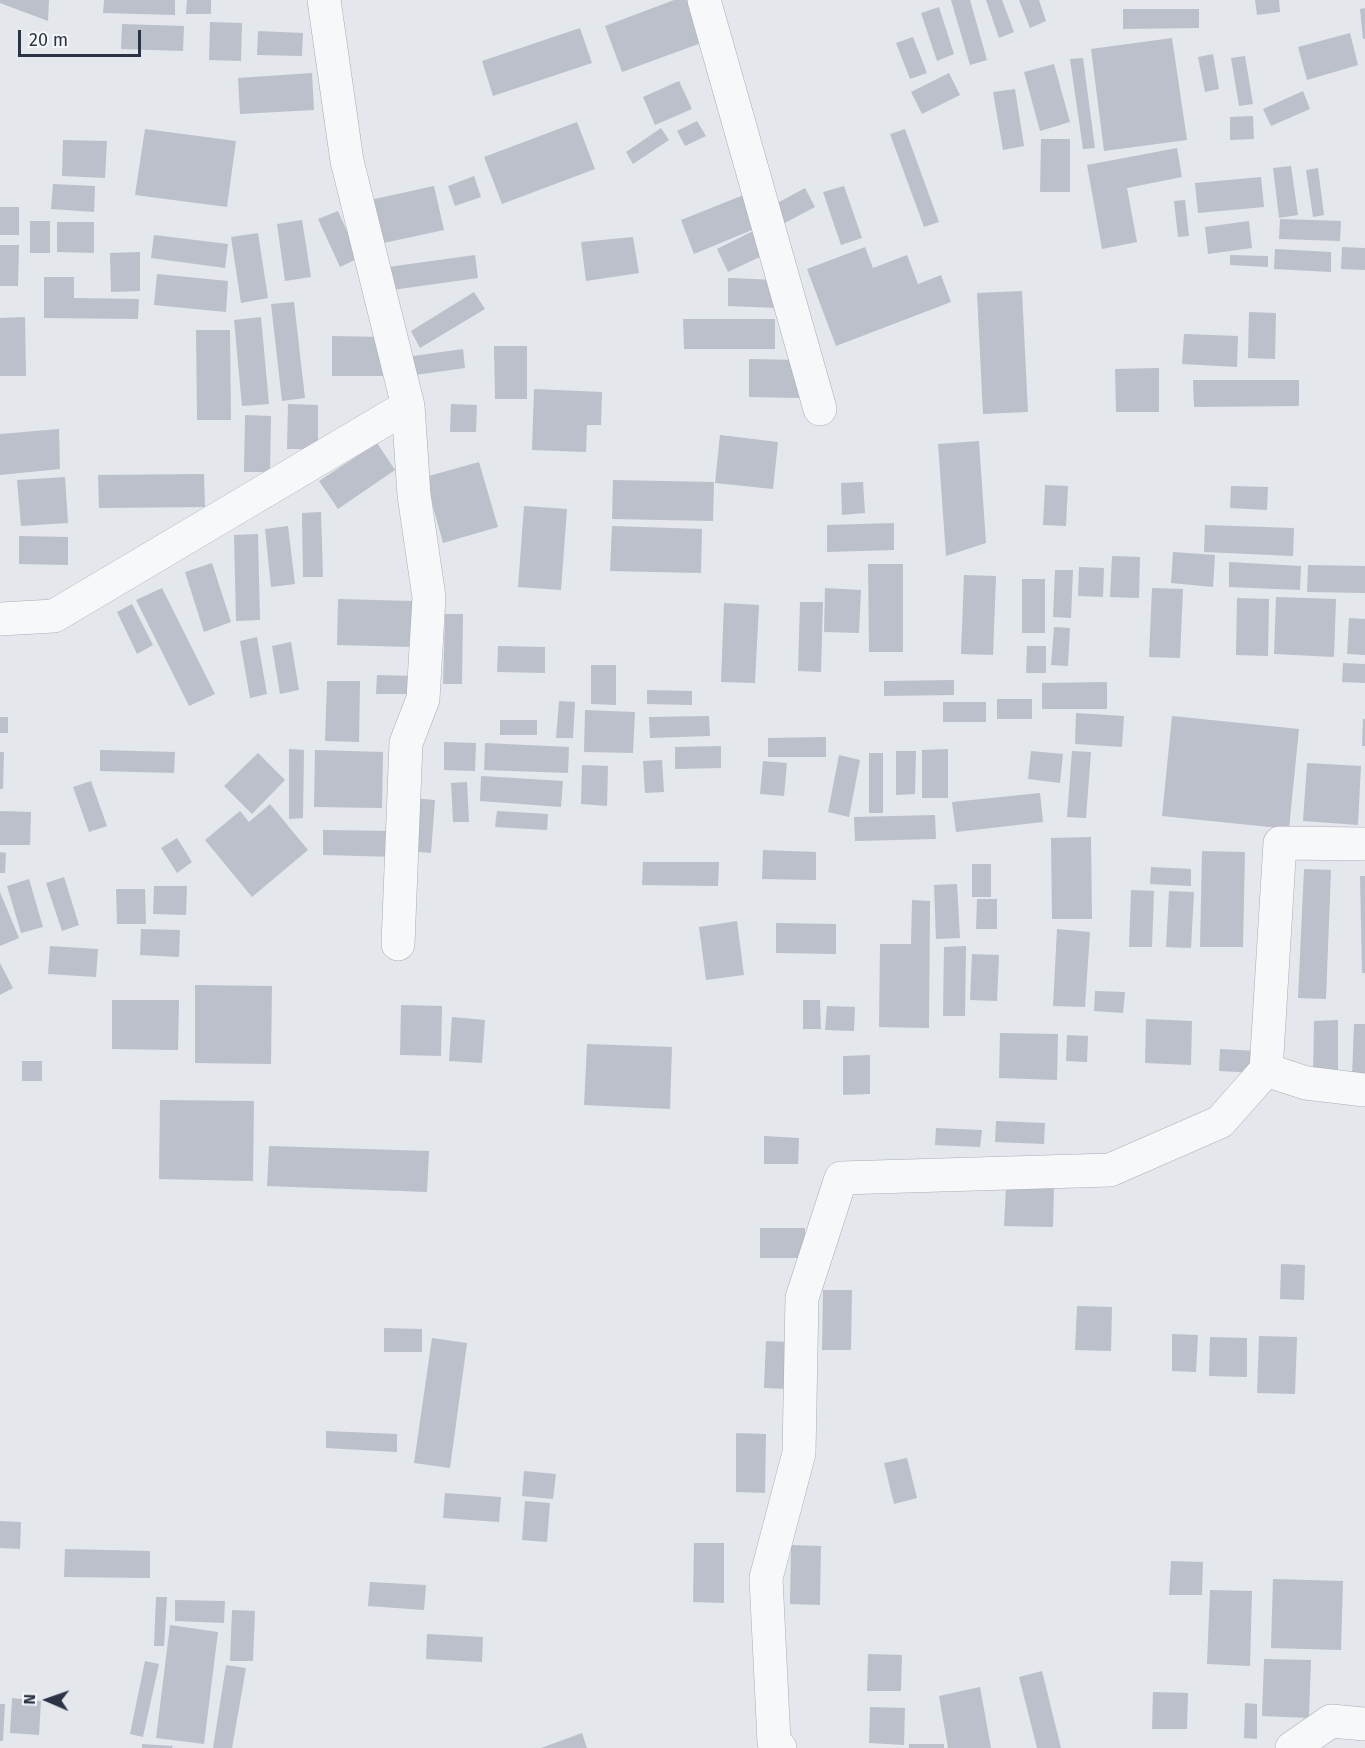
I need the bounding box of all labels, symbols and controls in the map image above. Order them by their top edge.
scale bar [21,18,144,56]
text: 20 m [29,29,68,51]
north arrow [18,1670,78,1730]
text: N [20,1694,39,1705]

